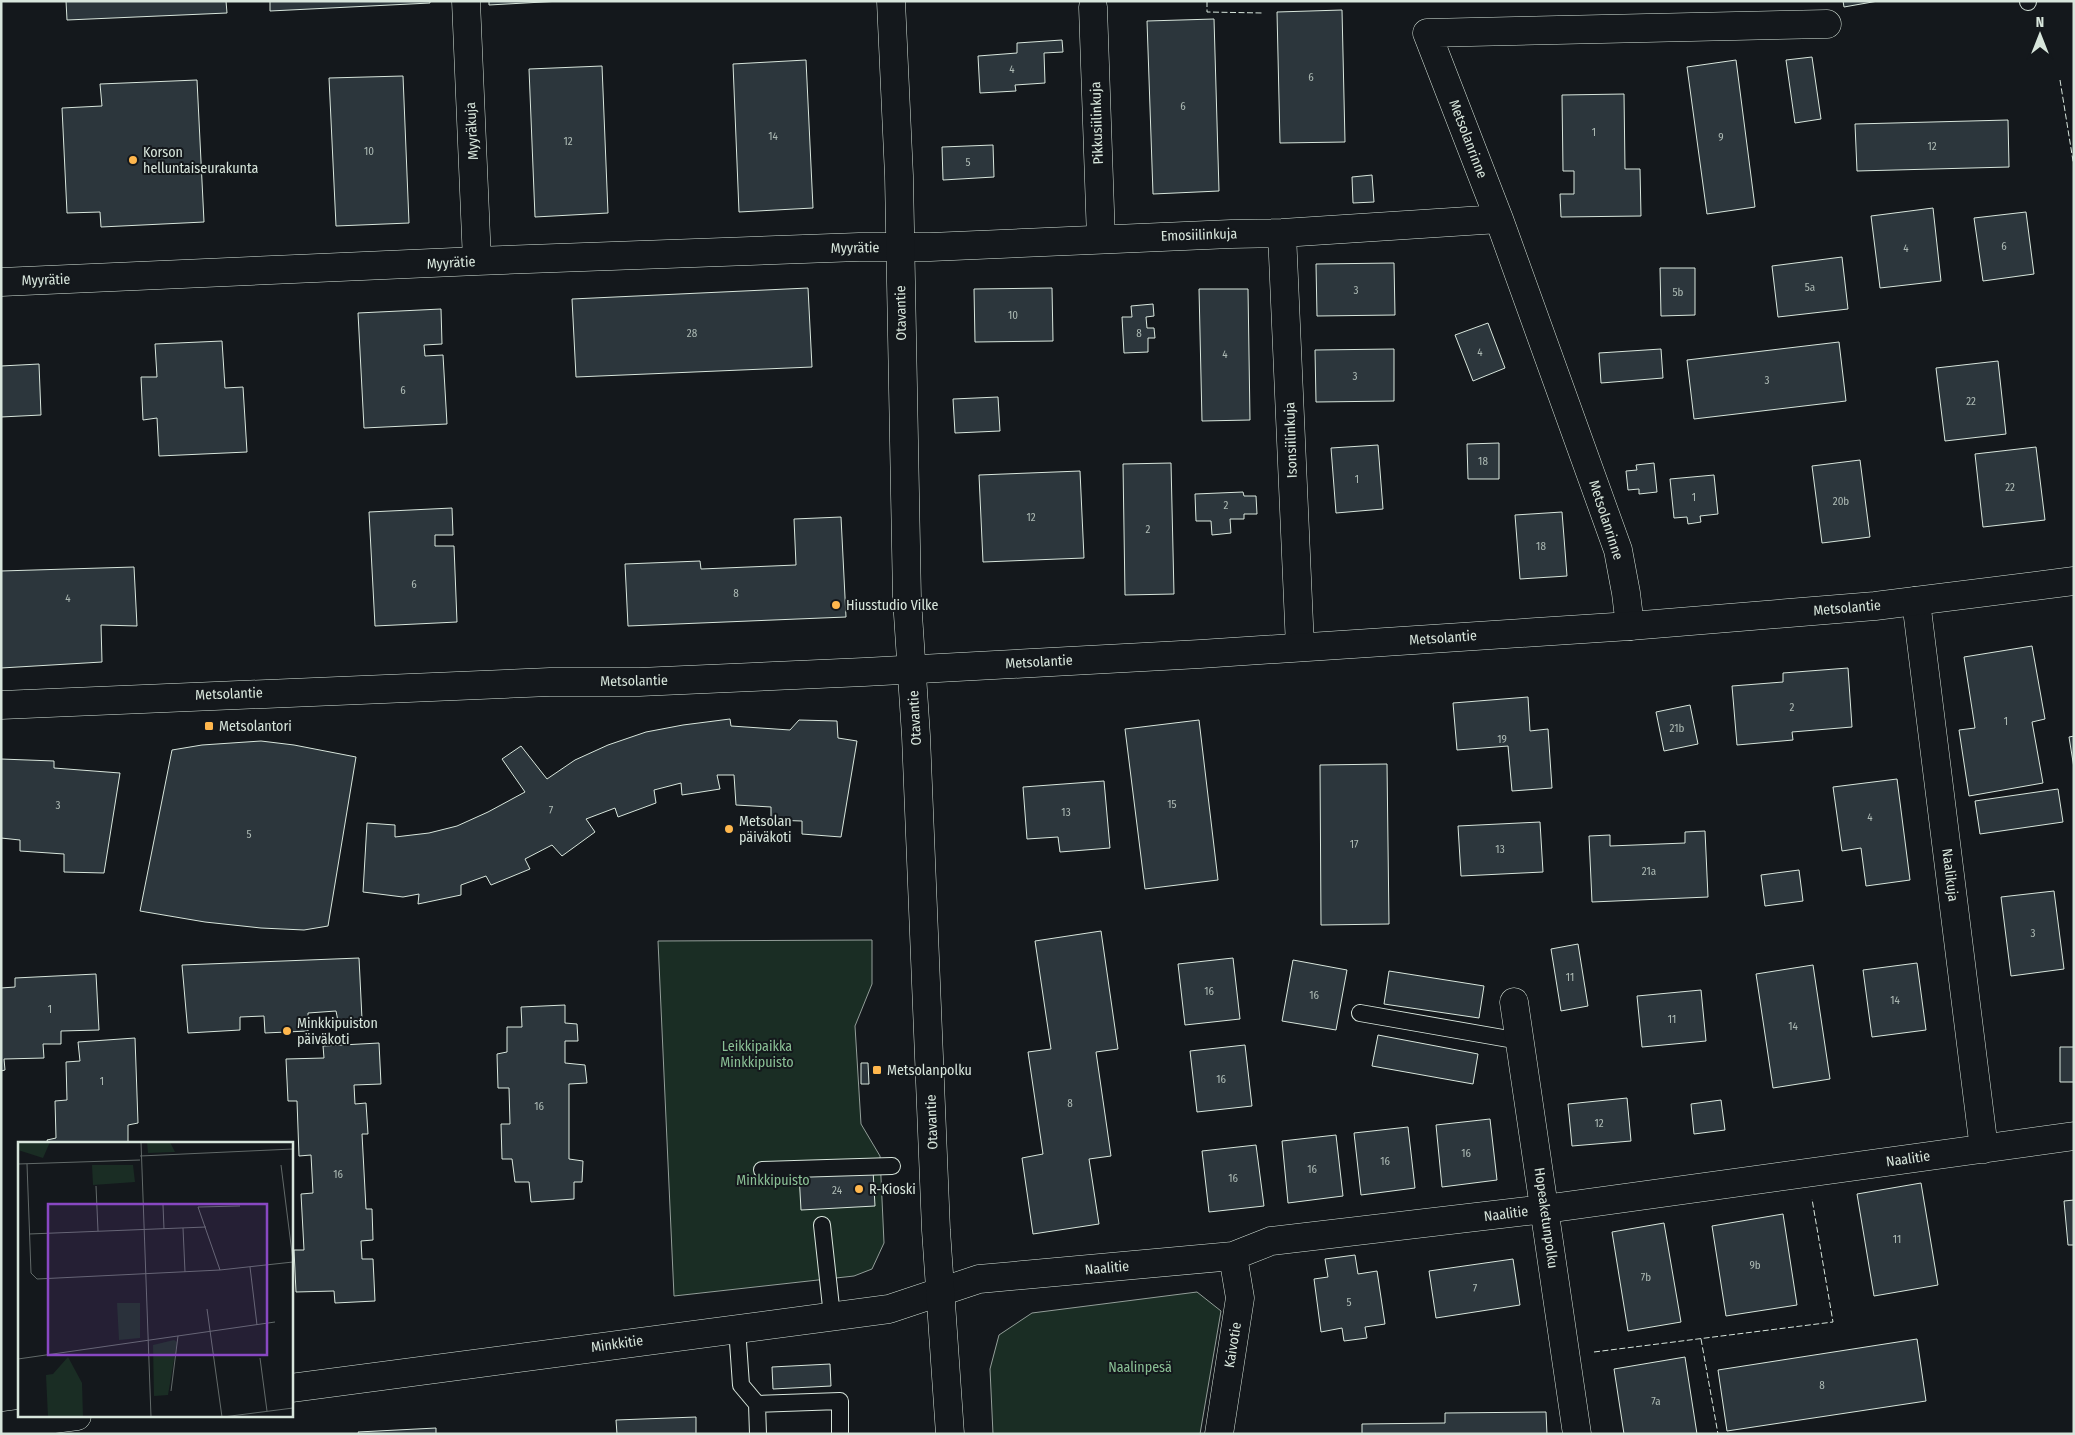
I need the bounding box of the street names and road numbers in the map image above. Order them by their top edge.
street label: Pikkusiilinkuja [1087,81,1107,165]
street label: Metsolanrinne [1445,97,1491,181]
street label: Myyräkuja [462,102,482,160]
street label: Emosiilinkuja [1161,225,1238,245]
street label: Myyrätie [830,239,880,257]
street label: Myyrätie [426,253,476,273]
street label: Myyrätie [21,271,71,289]
street label: Otavantie [892,285,910,341]
street label: Isonsiilinkuja [1281,402,1301,478]
street label: Metsolanrinne [1585,478,1627,562]
street label: Metsolantie [1813,597,1882,619]
street label: Metsolantie [1409,627,1477,649]
street label: Metsolantie [1005,652,1073,672]
street label: Metsolantie [600,672,668,690]
street label: Metsolantie [195,684,263,704]
street label: Otavantie [905,690,925,746]
street label: Naalikuja [1938,847,1962,903]
street label: Otavantie [923,1094,941,1150]
street label: Naalitie [1885,1147,1931,1170]
street label: Hopeaketunpolku [1530,1166,1562,1270]
street label: Naalitie [1483,1203,1529,1225]
street label: Naalitie [1084,1258,1130,1278]
street label: Kaivotie [1221,1321,1245,1369]
street label: Minkkitie [590,1332,644,1356]

